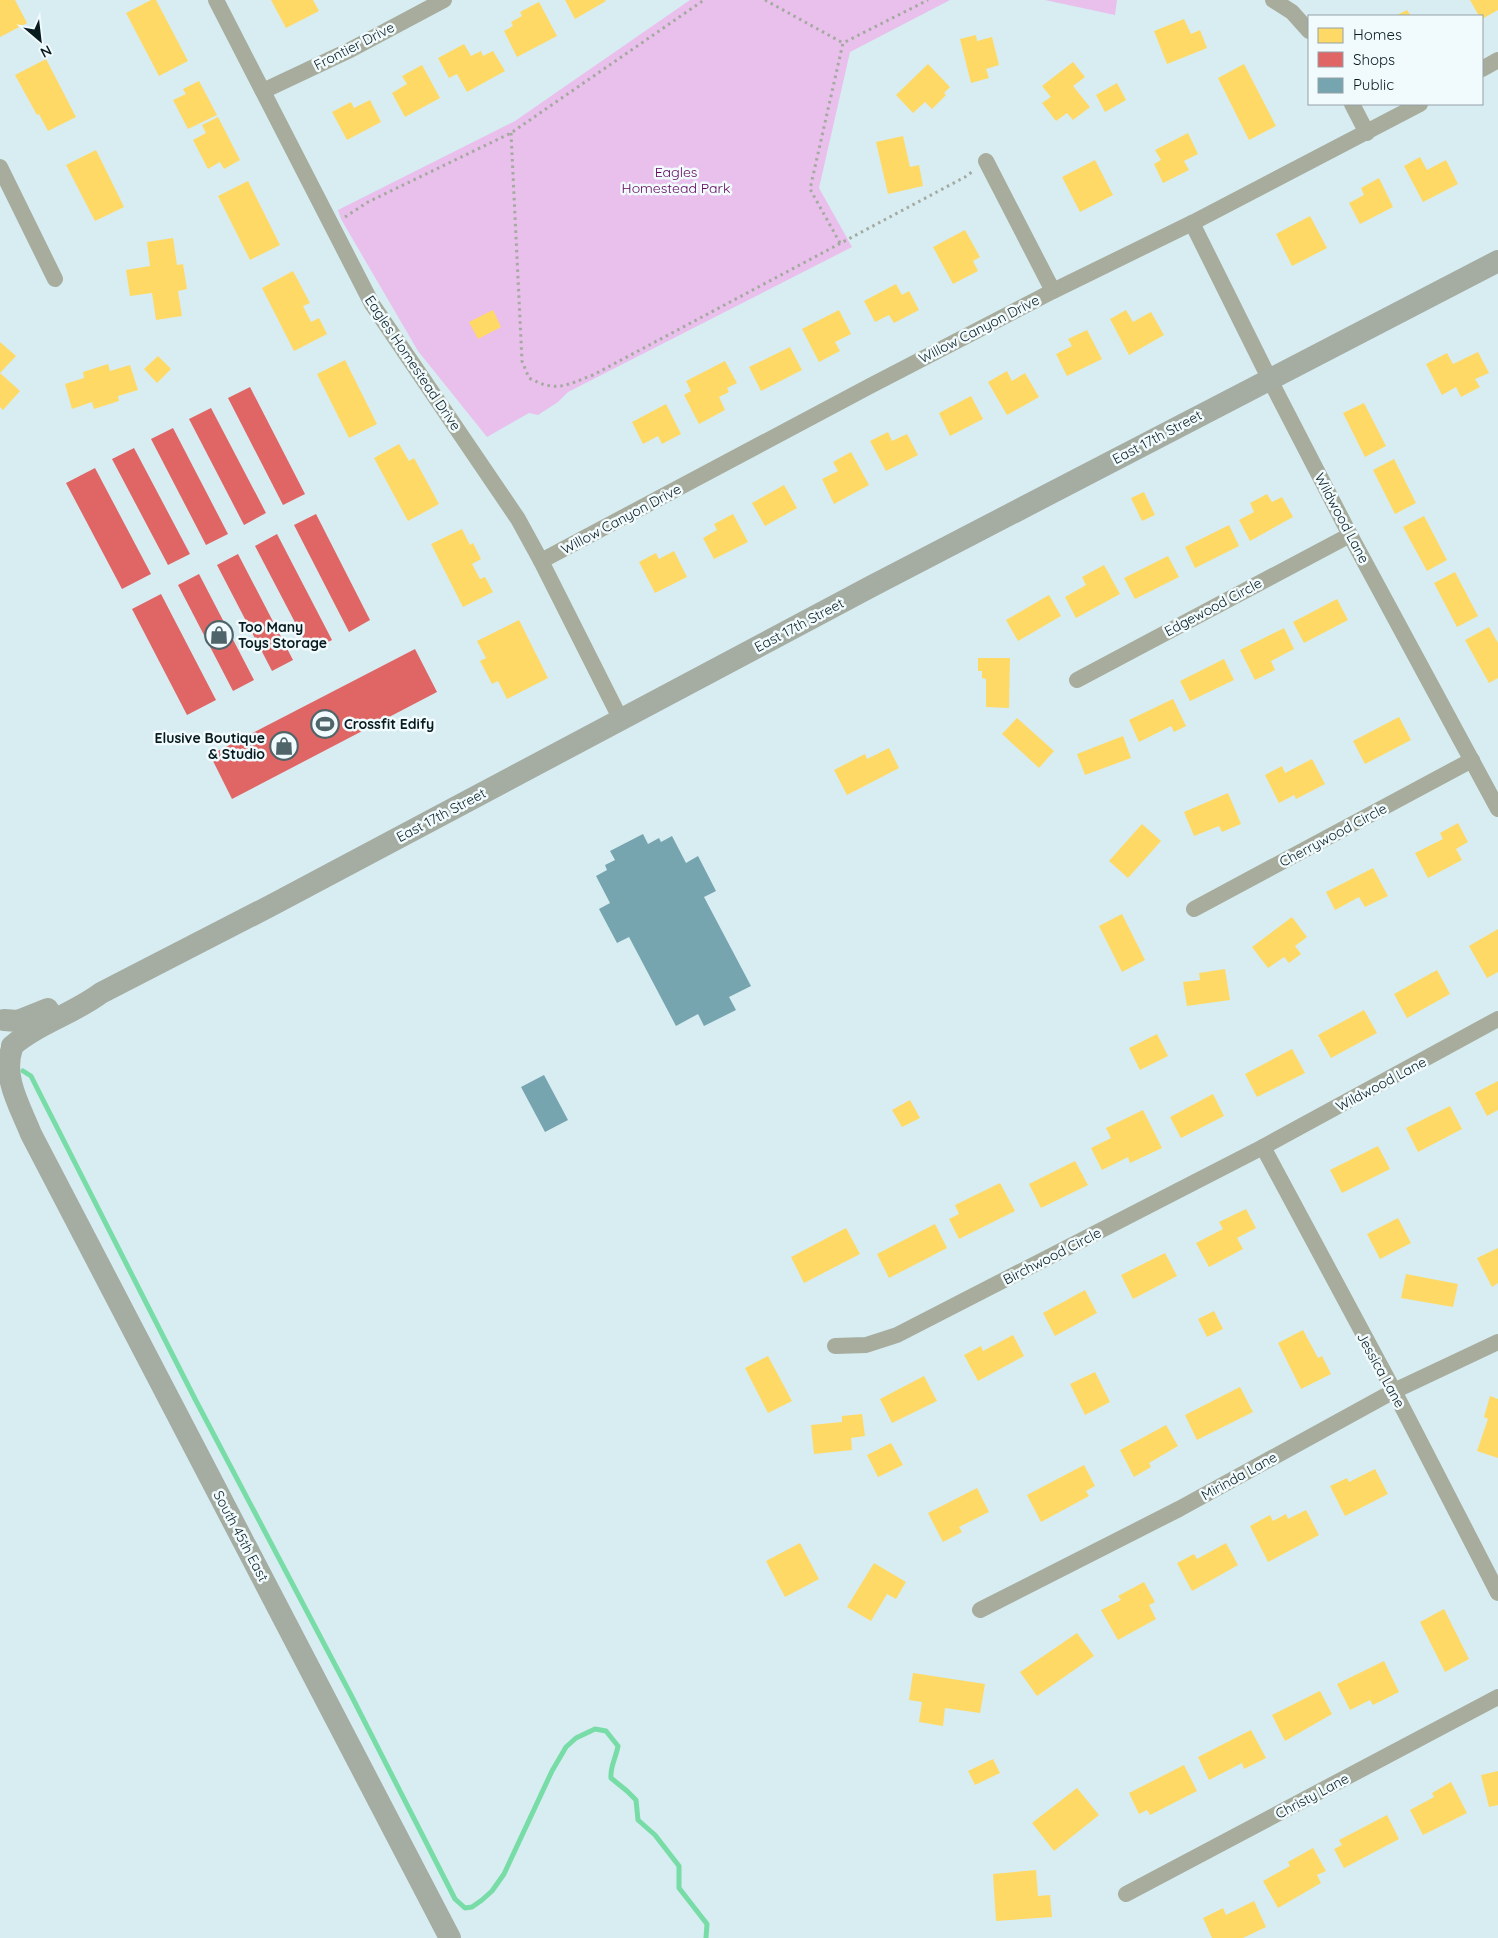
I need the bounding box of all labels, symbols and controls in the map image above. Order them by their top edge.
north arrow [15,15,65,65]
legend [1308,15,1483,105]
street label: Frontier Drive [311,18,397,74]
text: Homes [1353,25,1402,44]
text: N [37,41,55,62]
text: Shops [1353,50,1395,69]
text: Public [1353,75,1394,94]
park label: Eagles Homestead Park [622,163,730,197]
street label: Willow Canyon Drive [916,291,1043,367]
street label: Eagles Homestead Drive [361,292,465,434]
street label: East 17th Street [1109,406,1205,468]
street label: Wildwood Lane [1311,470,1373,566]
street label: Willow Canyon Drive [558,480,684,558]
street label: Edgewood Circle [1161,574,1265,640]
street label: East 17th Street [751,594,847,656]
place label: Too Many Toys Storage [238,618,327,652]
shop icon: Too Many Toys Storage [204,620,234,650]
sports icon: Crossfit Edify [310,709,340,739]
place label: Crossfit Edify [344,715,434,733]
place label: Elusive Boutique & Studio [155,729,265,763]
shop icon: Elusive Boutique & Studio [269,731,299,761]
street label: East 17th Street [393,784,489,846]
street label: Cherrywood Circle [1276,799,1390,871]
street label: Wildwood Lane [1333,1053,1429,1115]
street label: Birchwood Circle [1000,1224,1104,1288]
street label: Jessica Lane [1353,1329,1409,1411]
street label: Mirinda Lane [1198,1448,1280,1504]
street label: South 45th East [210,1488,273,1585]
street label: Christy Lane [1272,1769,1352,1823]

